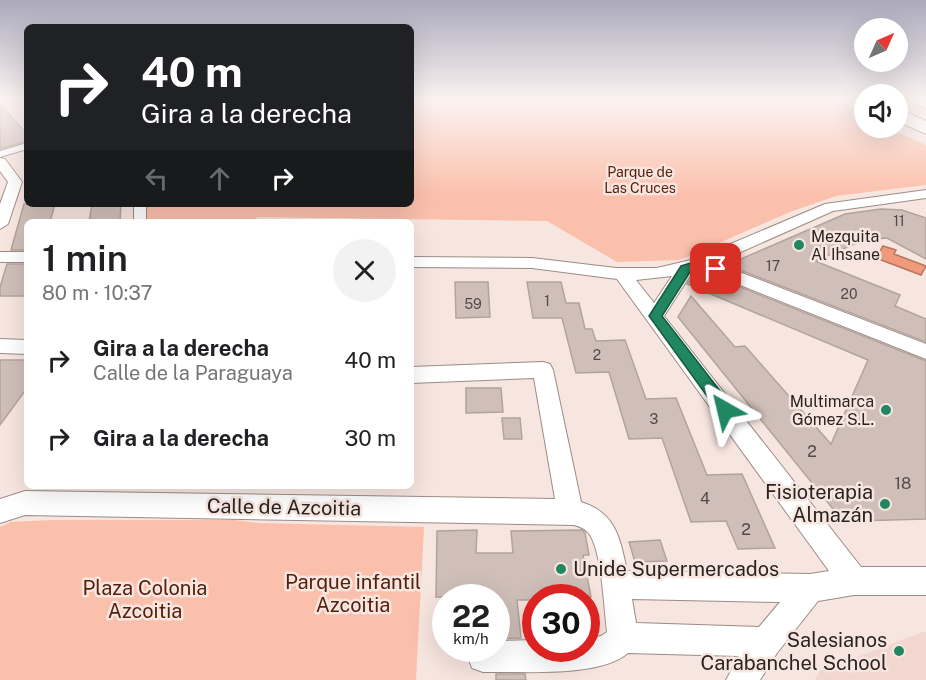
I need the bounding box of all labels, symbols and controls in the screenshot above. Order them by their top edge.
north arrow [854,18,908,72]
map controls [854,18,908,138]
text: 40 m [141,47,243,96]
icon: right [42,48,120,126]
button: sound [854,84,908,138]
text: Gira a la derecha [141,97,352,129]
icon: left [140,162,173,195]
icon: ahead [203,162,236,195]
icon: right [266,162,299,195]
park label: Parque de Las Cruces [604,164,676,196]
house number: 11 [893,213,905,229]
place label: Mezquita Al Ihsane [811,227,880,264]
text: 1 min [42,237,128,279]
marker: Mezquita Al Ihsane [792,238,806,252]
button: close [333,239,396,302]
pin [690,243,741,294]
icon: arrive [699,252,732,285]
house number: 17 [766,258,780,274]
text: 80 m · 10:37 [42,281,153,305]
house number: 20 [841,286,857,302]
house number: 1 [544,293,550,309]
house number: 59 [464,296,482,312]
text: Gira a la derecha [93,335,269,361]
icon: right [42,344,75,377]
text: 40 m [344,347,396,373]
house number: 2 [593,347,601,363]
text: Calle de la Paraguaya [93,361,293,385]
position arrow [693,378,757,442]
place label: Multimarca Gómez S.L. [790,392,874,429]
marker: Multimarca Gómez S.L. [879,403,893,417]
house number: 3 [650,411,659,427]
icon: right [42,422,75,455]
text: Gira a la derecha [93,425,269,451]
text: 30 m [344,425,396,451]
house number: 2 [807,442,817,461]
house number: 18 [895,474,911,493]
place label: Fisioterapia Almazán [765,480,873,527]
house number: 4 [700,489,710,508]
street label: Calle de Azcoitia [207,494,361,520]
marker: Fisioterapia Almazán [878,497,892,511]
house number: 2 [741,520,751,539]
place label: Unide Supermercados [573,557,779,581]
marker: Unide Supermercados [554,562,568,576]
park label: Parque infantil Azcoitia [285,570,421,617]
park label: Plaza Colonia Azcoitia [83,576,207,623]
speed limit sign: 30 [522,584,600,662]
text: 22 [452,598,490,634]
place label: Salesianos Carabanchel School [701,628,887,675]
text: km/h [453,630,489,647]
marker: Salesianos Carabanchel School [892,644,906,658]

